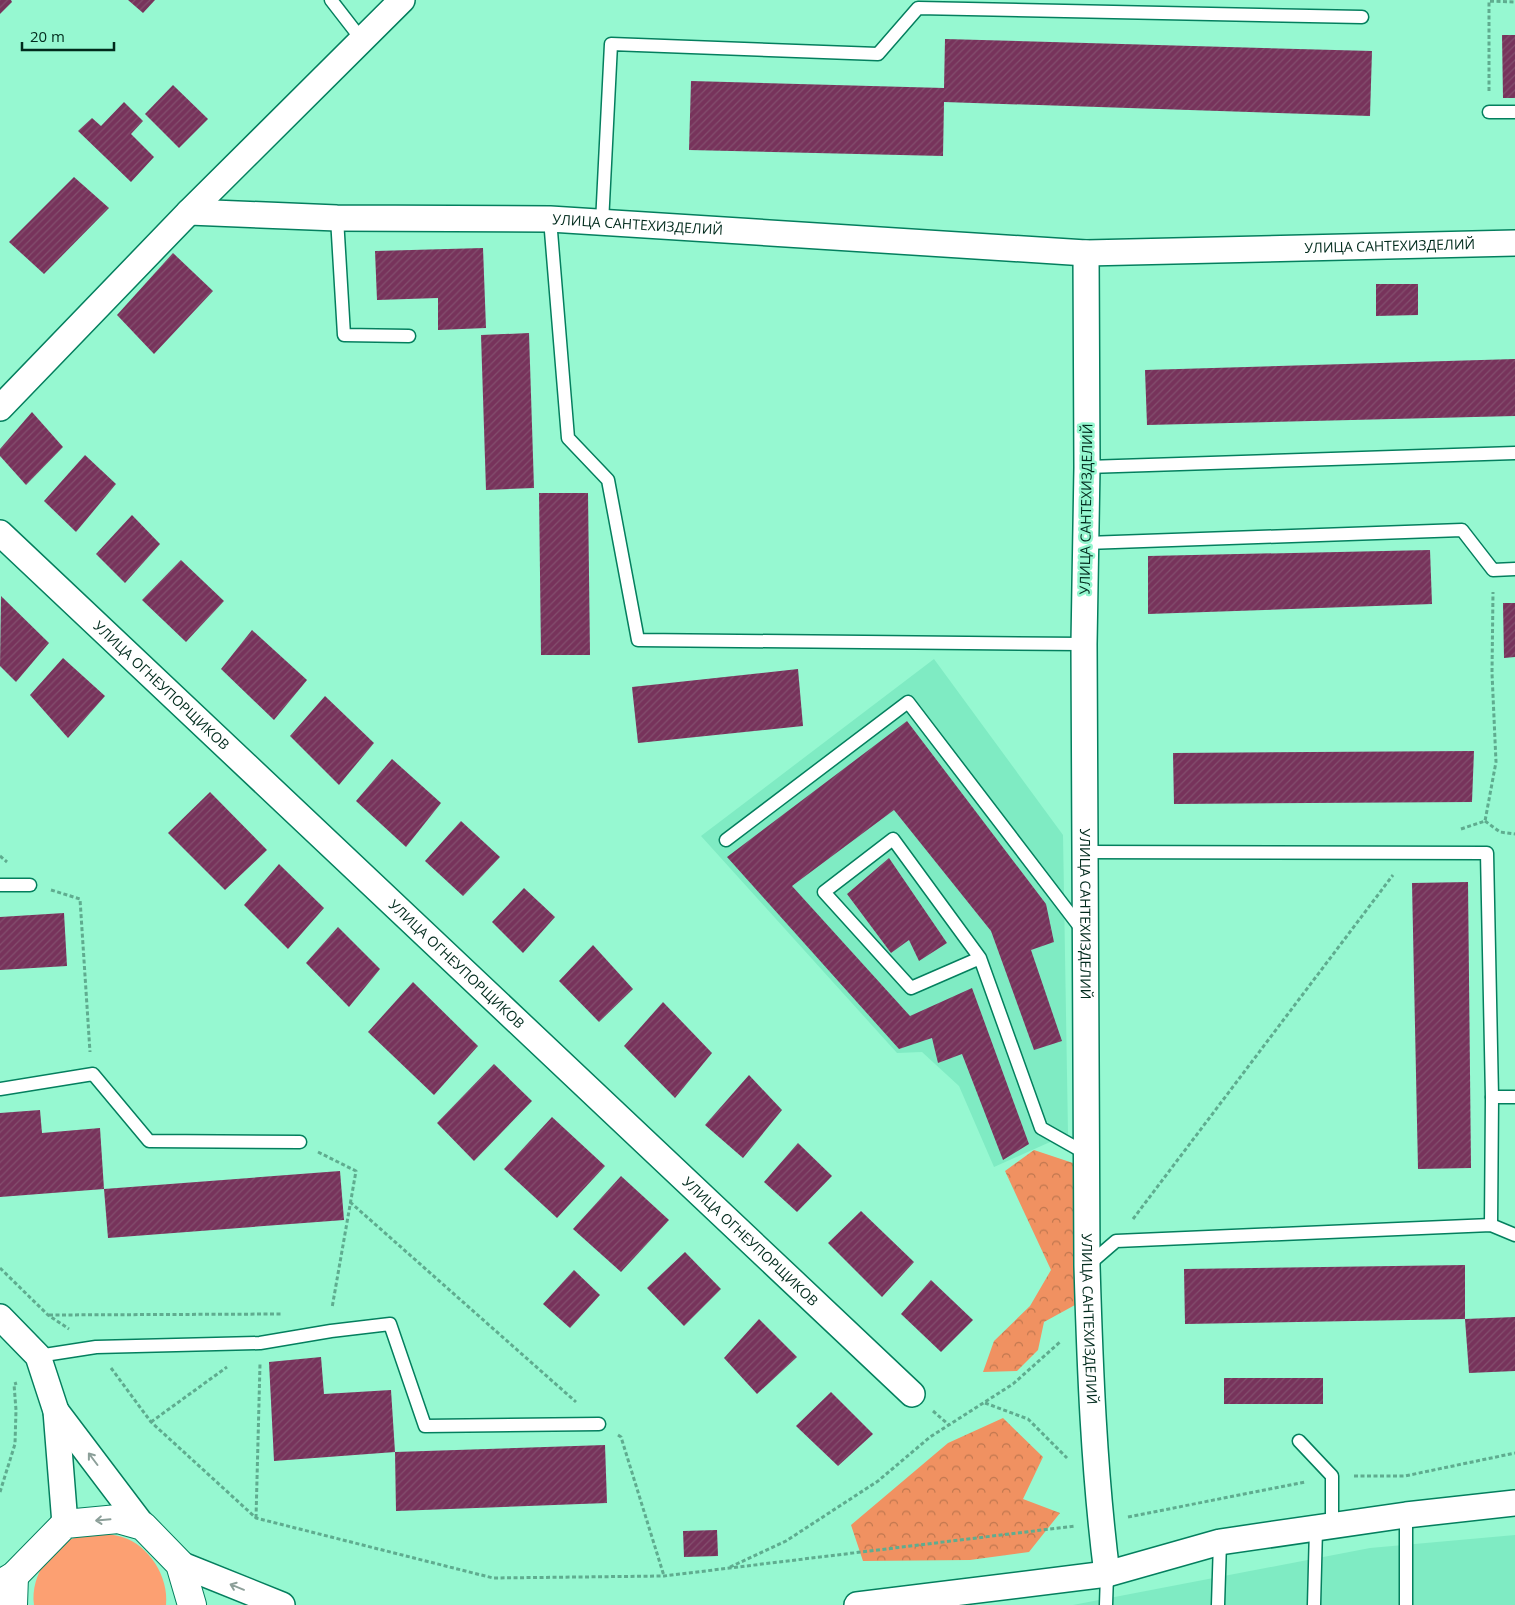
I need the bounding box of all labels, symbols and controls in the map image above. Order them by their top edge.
scale bar [22,20,115,52]
text: 20 m [30,26,65,46]
street label: УЛИЦА САНТЕХИЗДЕЛИЙ [552,209,724,239]
street label: УЛИЦА САНТЕХИЗДЕЛИЙ [1304,234,1475,257]
street label: УЛИЦА САНТЕХИЗДЕЛИЙ [1075,423,1096,595]
street label: УЛИЦА ОГНЕУПОРЩИКОВ [90,616,234,754]
street label: УЛИЦА САНТЕХИЗДЕЛИЙ [1076,828,1096,999]
street label: УЛИЦА ОГНЕУПОРЩИКОВ [385,895,529,1032]
street label: УЛИЦА ОГНЕУПОРЩИКОВ [679,1172,823,1310]
street label: УЛИЦА САНТЕХИЗДЕЛИЙ [1078,1233,1102,1405]
one-way arrow [87,1453,98,1466]
one-way arrow [96,1516,112,1525]
one-way arrow [230,1582,245,1591]

